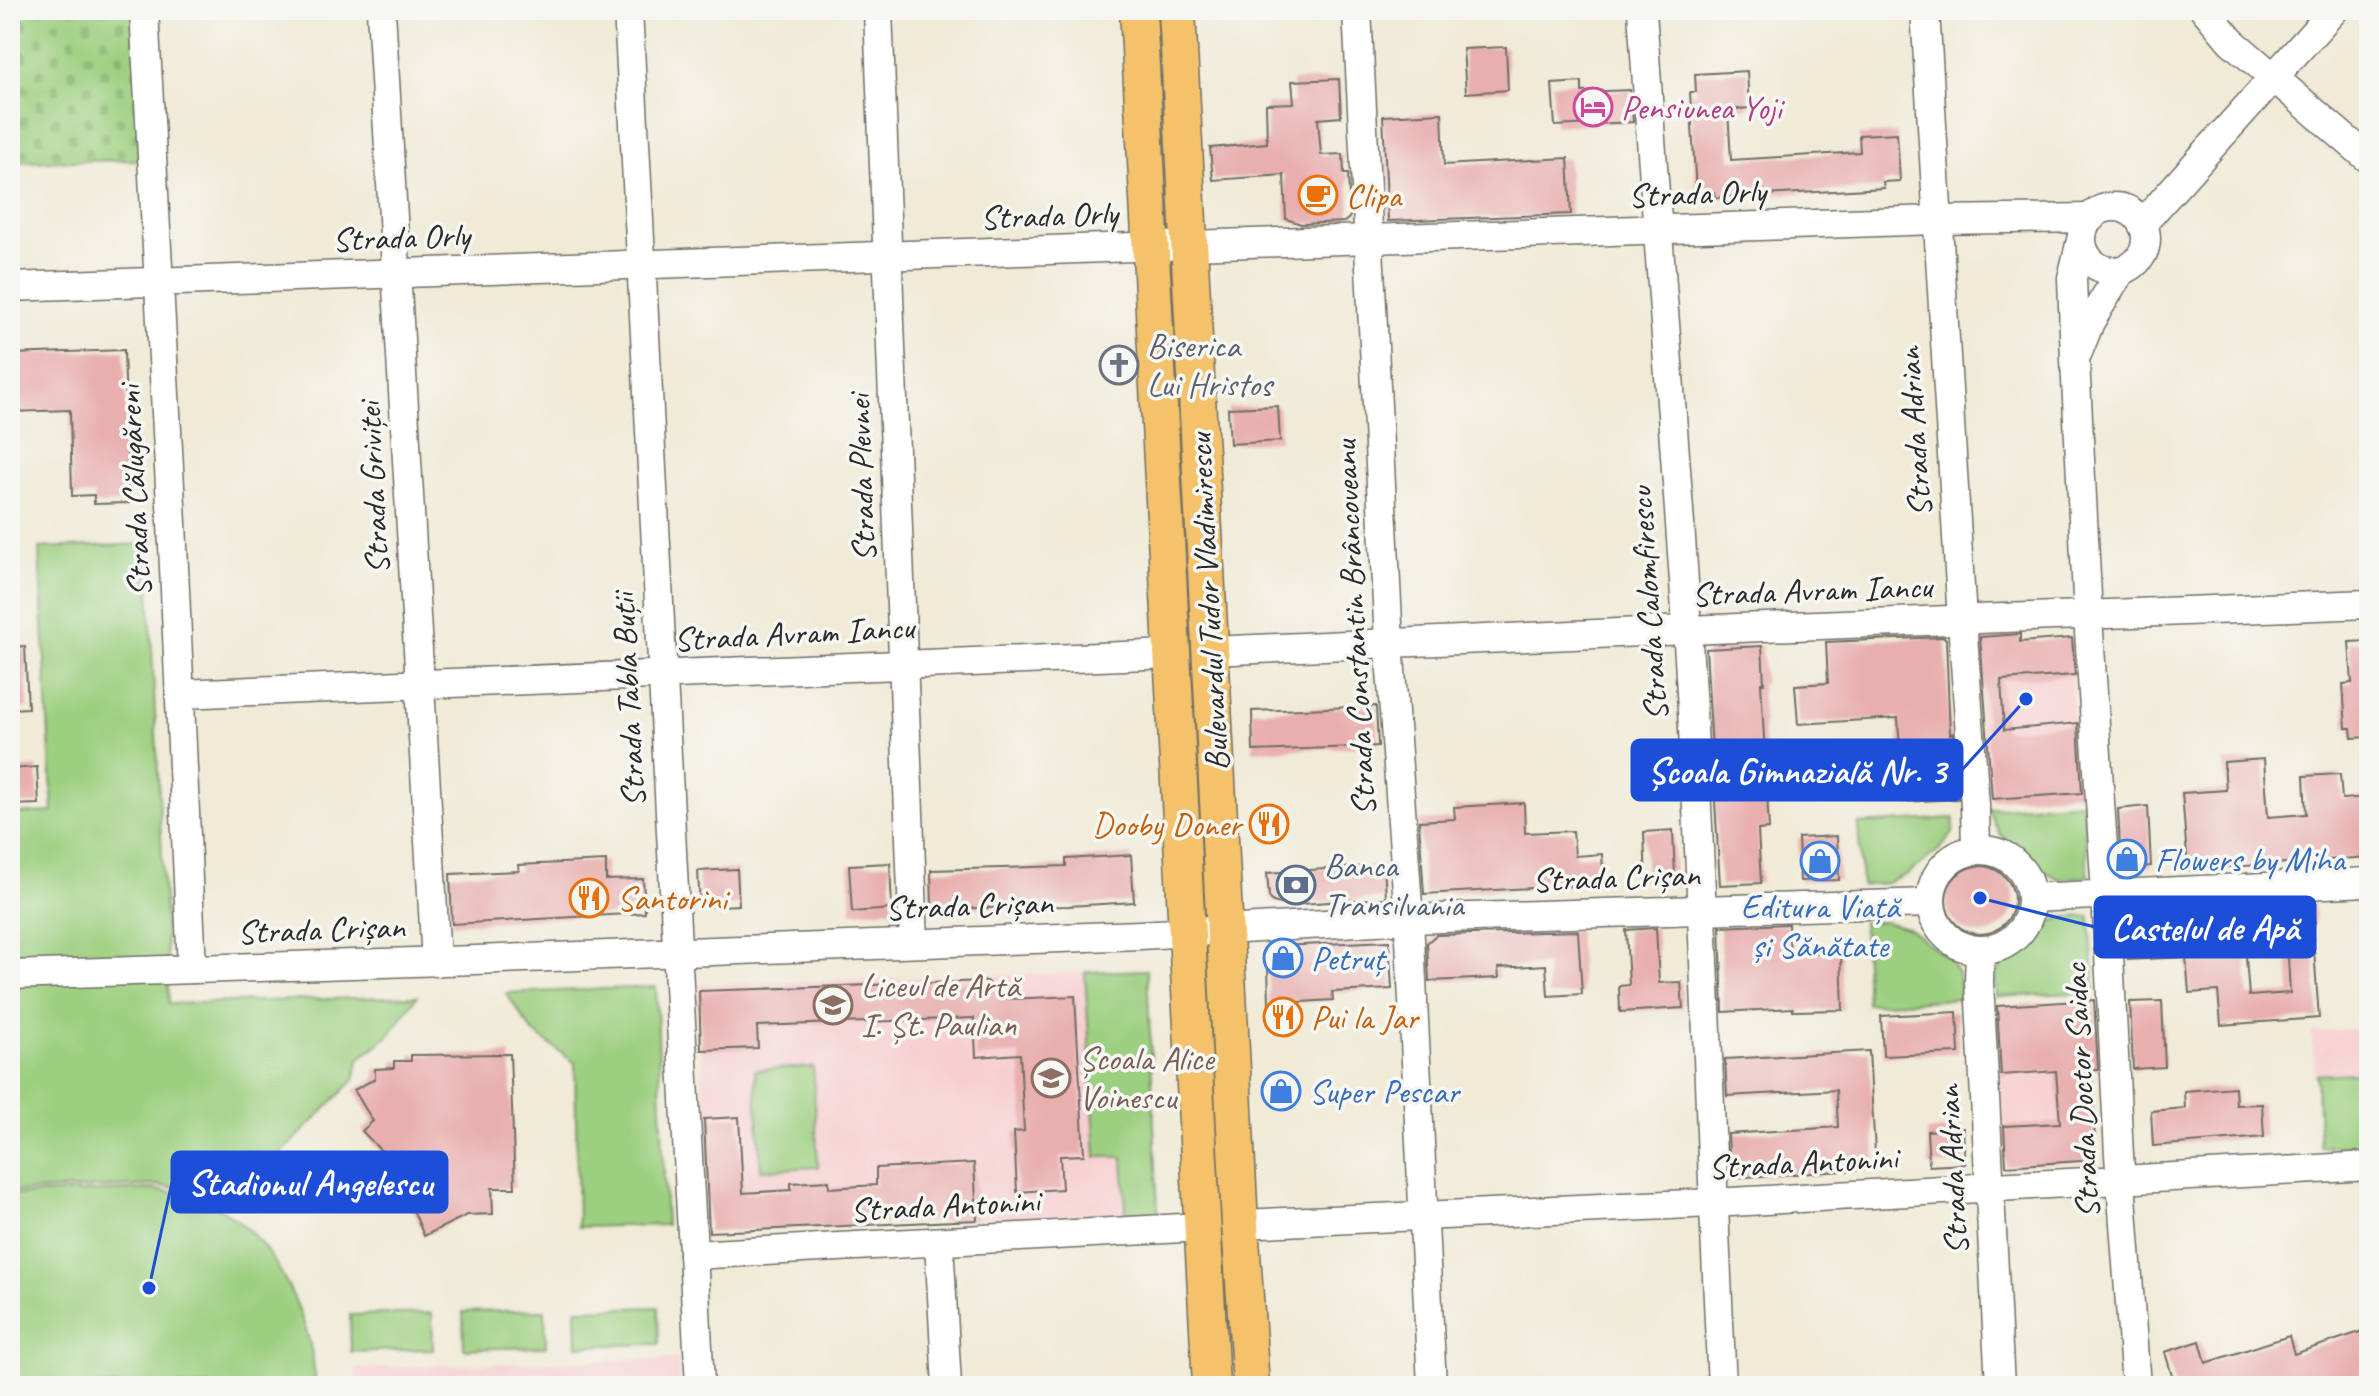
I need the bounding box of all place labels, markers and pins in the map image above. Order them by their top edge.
hotel icon: Pensiunea Yoji [1572,86,1614,128]
place label: Pensiunea Yoji [1621,86,1785,129]
cafe icon: Clipa [1297,174,1339,216]
place label: Clipa [1346,174,1403,217]
place label: Biserica Lui Hristos [1147,324,1275,406]
church icon: Biserica Lui Hristos [1098,344,1140,386]
callout: Școala Gimnazială Nr. 3 [1632,740,1962,800]
place label: Dooby Doner [1092,803,1245,846]
restaurant icon: Dooby Doner [1248,803,1290,845]
shop icon: Flowers by Miha [2106,838,2148,880]
place label: Flowers by Miha [2155,838,2347,881]
shop icon: Editura Viață și Sănătate [1799,840,1841,882]
place label: Banca Transilvania [1324,844,1466,926]
bank icon: Banca Transilvania [1275,864,1317,906]
restaurant icon: Santorini [568,877,610,919]
place label: Santorini [617,877,730,920]
place label: Editura Viață și Sănătate [1741,885,1902,967]
callout: Castelul de Apă [2095,897,2315,957]
shop icon: Petruț [1262,937,1304,979]
place label: Petruț [1311,937,1388,980]
place label: Liceul de Artă I. Șt. Paulian [861,964,1023,1046]
school or university icon: Liceul de Artă I. Șt. Paulian [812,984,854,1026]
restaurant icon: Pui la Jar [1262,996,1304,1038]
place label: Pui la Jar [1311,996,1421,1039]
place label: Școala Alice Voinescu [1079,1037,1215,1119]
school or university icon: Școala Alice Voinescu [1030,1057,1072,1099]
shop icon: Super Pescar [1260,1070,1302,1112]
place label: Super Pescar [1309,1070,1462,1113]
callout: Stadionul Angelescu [172,1152,447,1212]

